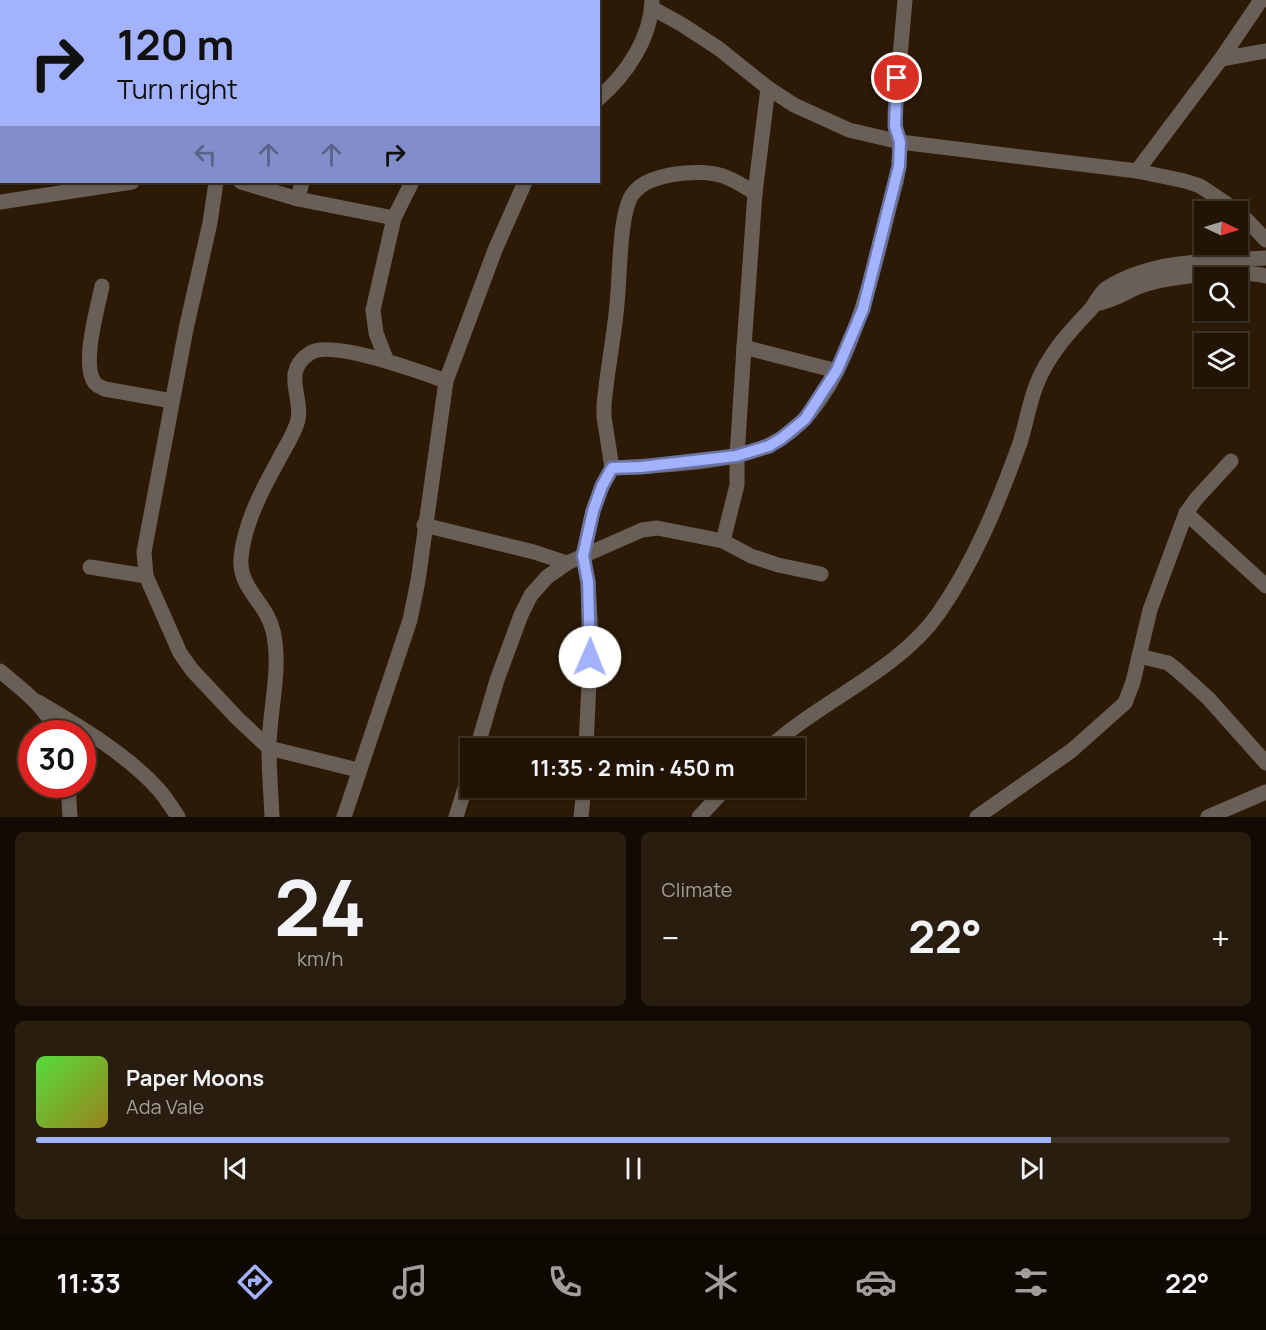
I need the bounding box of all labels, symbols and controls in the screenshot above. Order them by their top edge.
text: 120 m [117,15,234,73]
icon: right [18,24,96,102]
pin [871,52,922,103]
icon: arrive [880,61,913,94]
text: Turn right [117,70,238,107]
icon: left [189,138,222,171]
icon: ahead [252,138,285,171]
icon: ahead [315,138,348,171]
icon: right [378,138,411,171]
north arrow [1194,201,1248,255]
map controls [1194,201,1248,387]
button: search [1194,267,1248,321]
button: layers [1194,333,1248,387]
position arrow [558,625,622,689]
speed limit sign: 30 [18,720,96,798]
text: 11:35 · 2 min · 450 m [531,753,734,783]
text: 24 [274,853,366,959]
text: Climate [662,876,733,903]
text: 22° [908,905,982,967]
text: − [662,915,679,960]
text: + [1211,915,1230,960]
text: km/h [297,945,344,972]
text: Paper Moons [126,1063,264,1093]
text: Ada Vale [126,1093,204,1120]
icon: previous [219,1152,252,1185]
icon: pause [617,1152,650,1185]
icon: next [1015,1152,1048,1185]
icon: directions [234,1261,276,1303]
icon: music [389,1261,431,1303]
icon: phone [544,1261,586,1303]
icon: climate [700,1261,742,1303]
icon: car [855,1261,897,1303]
icon: filters [1010,1261,1052,1303]
text: 11:33 [57,1264,121,1301]
text: 22° [1165,1264,1209,1301]

